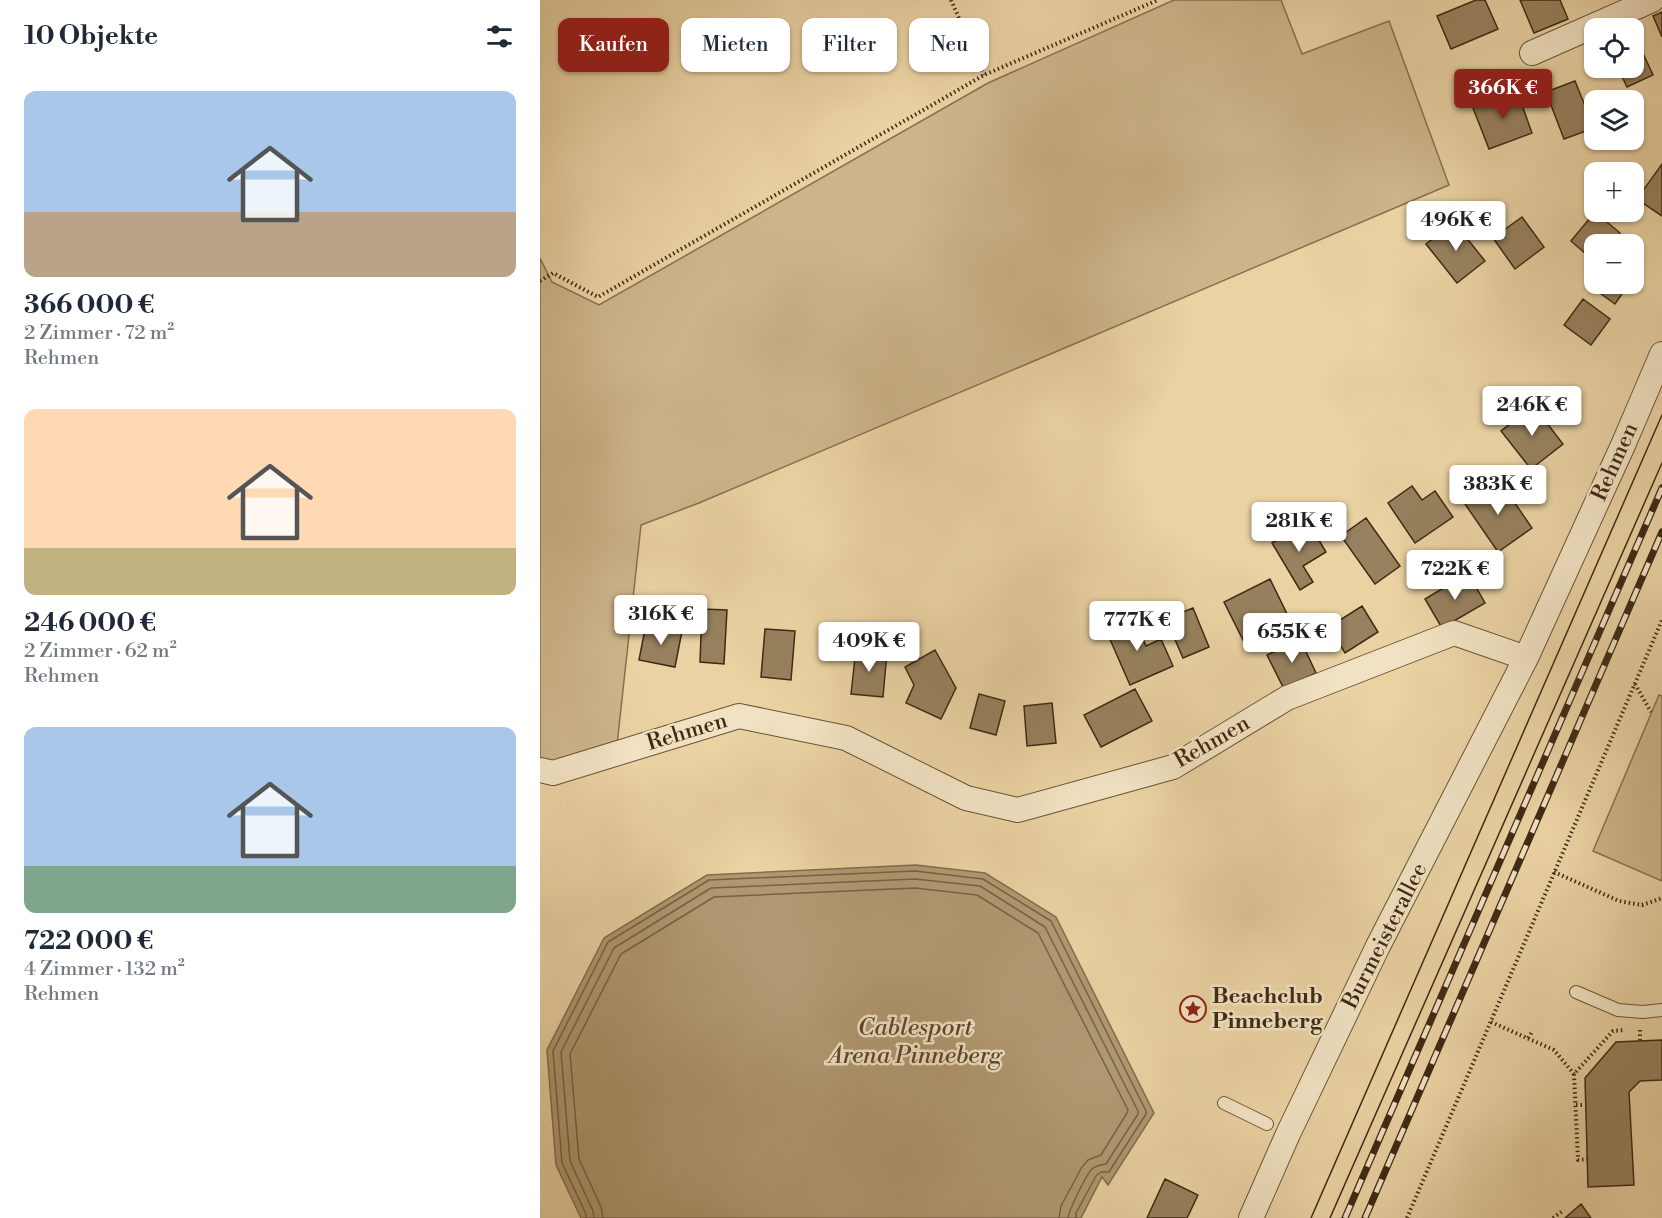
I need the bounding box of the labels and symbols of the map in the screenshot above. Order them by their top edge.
pin: 366K € [1454,69,1552,120]
pin: 496K € [1407,201,1505,252]
pin: 246K € [1483,386,1581,437]
street label: Rehmen [1586,419,1644,505]
pin: 383K € [1449,465,1547,516]
pin: 281K € [1250,502,1348,553]
pin: 722K € [1406,550,1504,601]
pin: 316K € [612,595,710,646]
pin: 777K € [1088,601,1186,652]
pin: 655K € [1243,613,1341,664]
pin: 409K € [820,622,918,673]
street label: Rehmen [643,707,731,757]
street label: Rehmen [1169,710,1255,774]
street label: Burmeisterallee [1336,859,1433,1014]
place label: Beachclub Pinneberg [1212,983,1323,1035]
place icon: Beachclub Pinneberg [1178,994,1208,1024]
water label: Cablesport Arena Pinneberg [825,1013,1003,1071]

